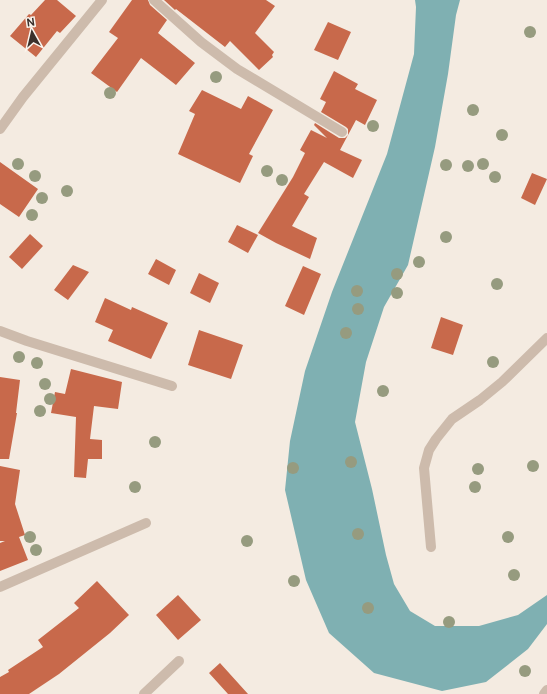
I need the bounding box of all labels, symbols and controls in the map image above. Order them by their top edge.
north arrow [12,12,52,52]
text: N [26,15,36,30]

